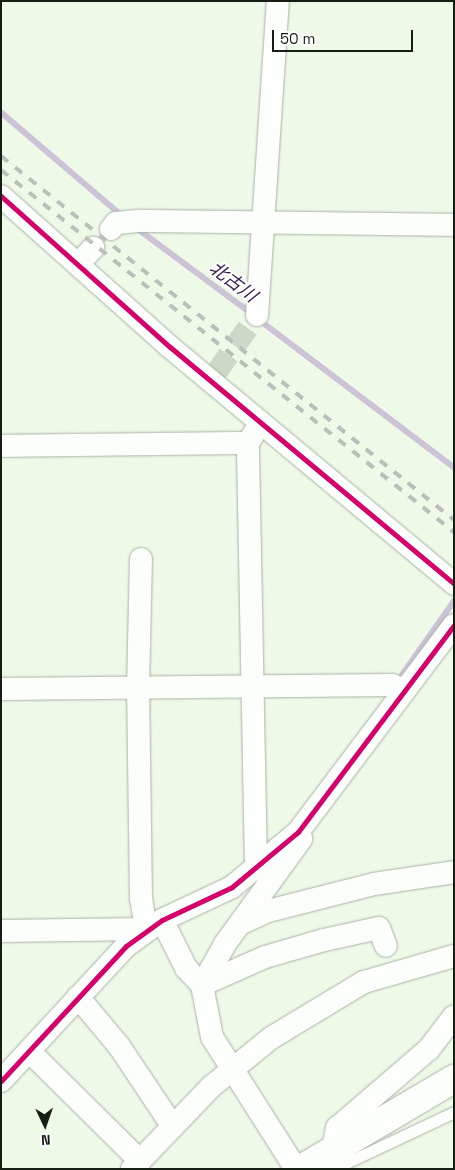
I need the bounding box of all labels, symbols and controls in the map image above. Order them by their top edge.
scale bar [275,20,416,52]
text: 50 m [280,29,315,48]
water label: 北古川 [205,257,261,307]
north arrow [20,1100,70,1150]
text: N [41,1131,51,1149]

